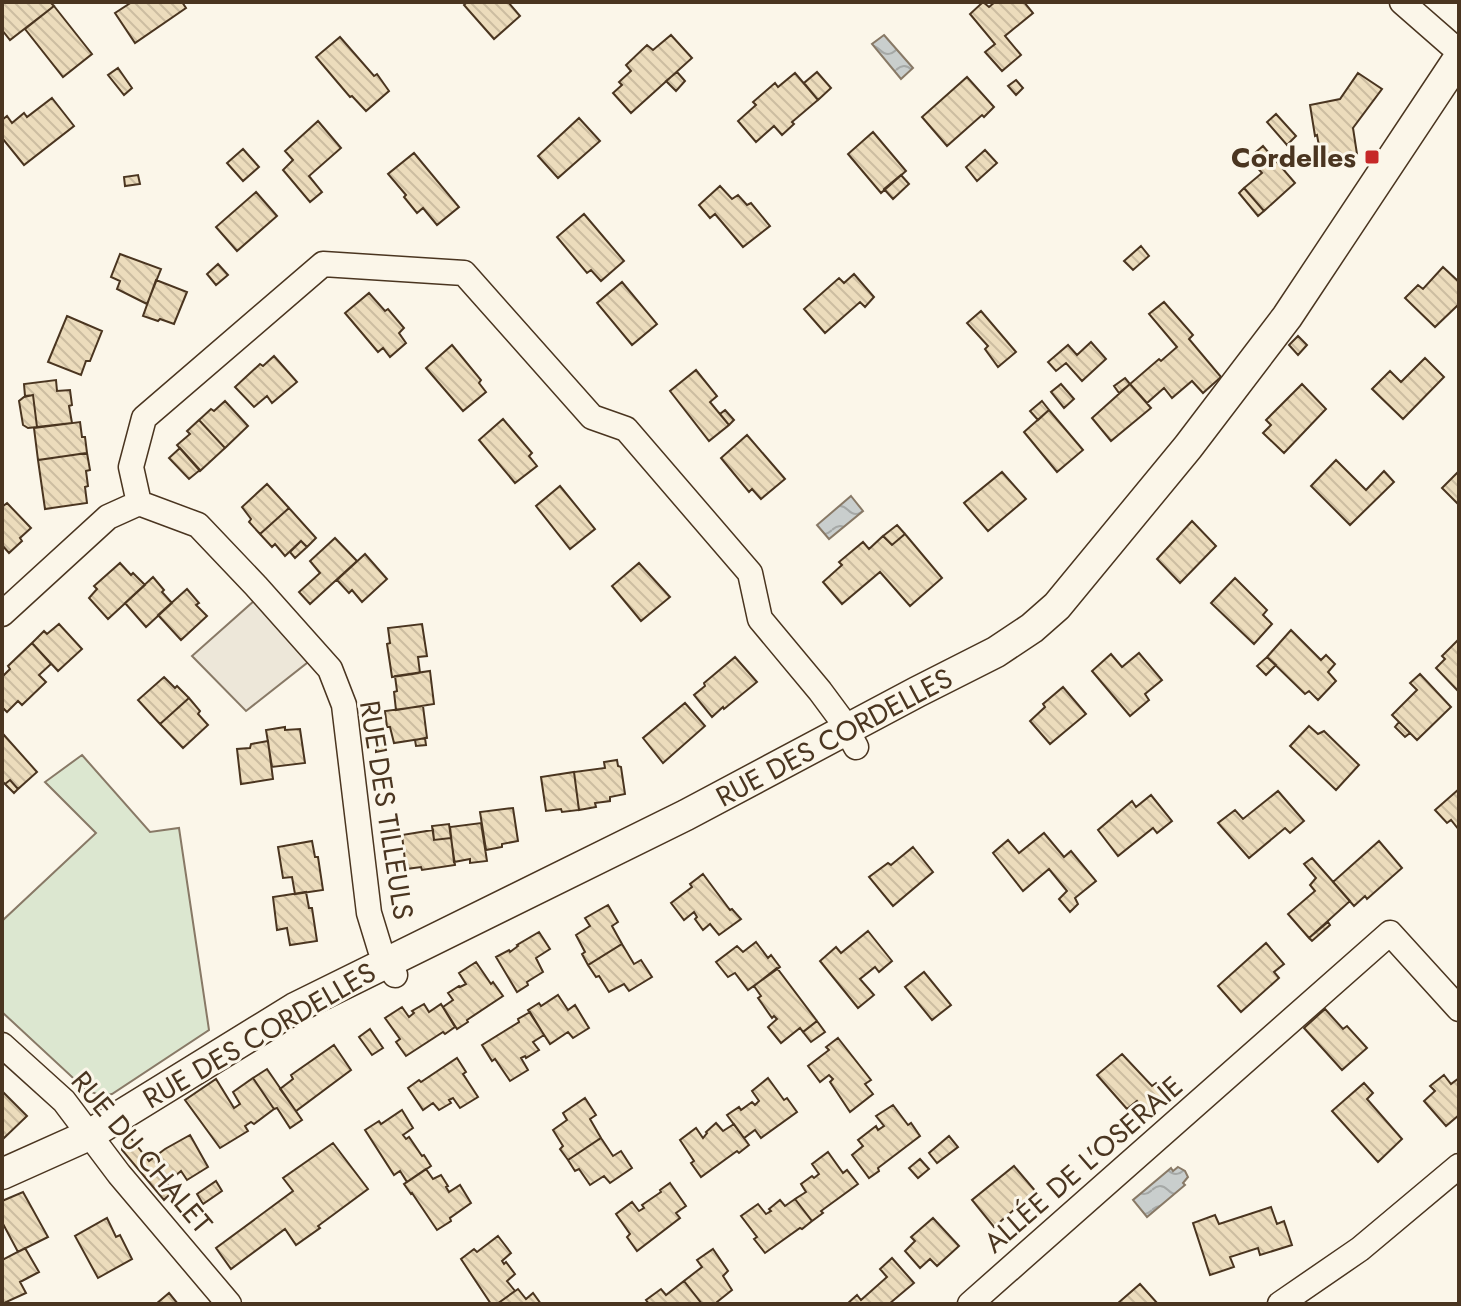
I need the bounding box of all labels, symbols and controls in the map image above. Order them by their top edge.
place label: Cordelles [1231,137,1356,178]
marker: Cordelles [1363,148,1381,166]
street label: RUE DES CORDELLES [709,658,960,817]
street label: RUE DES TILLEULS [349,698,424,923]
street label: RUE DES CORDELLES [135,952,383,1119]
street label: RUE DU CHALET [61,1062,222,1242]
street label: ALLÉE DE L'OSERAIE [975,1066,1192,1263]

